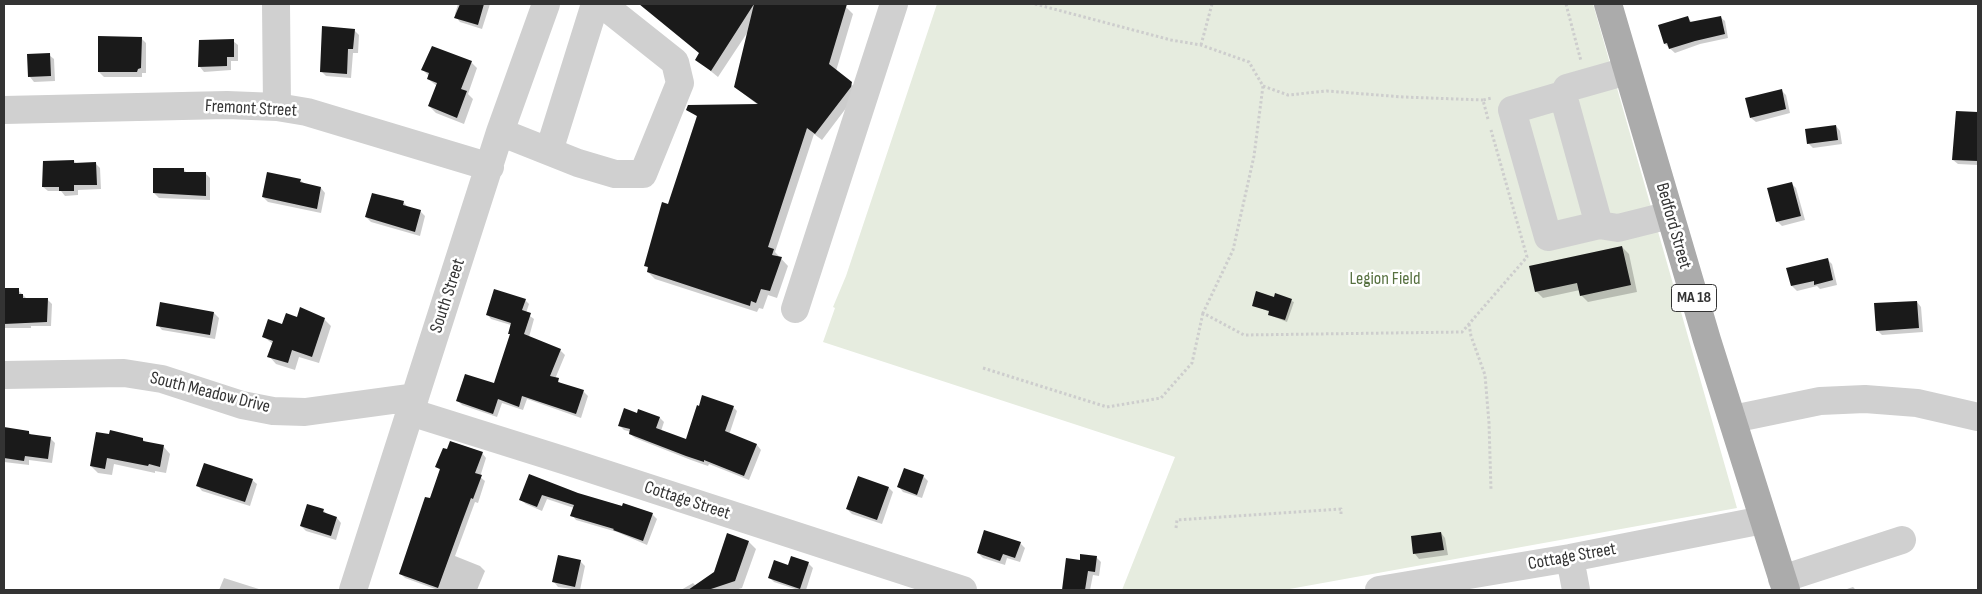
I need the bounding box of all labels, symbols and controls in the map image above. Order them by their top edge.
street label: Fremont Street [204,96,298,122]
street label: Bedford Street [1650,181,1696,271]
street label: South Street [426,256,470,336]
park label: Legion Field [1350,268,1420,290]
road number: MA 18 [1672,284,1716,312]
street label: South Meadow Drive [148,368,272,418]
street label: Cottage Street [641,477,733,525]
street label: Cottage Street [1526,539,1618,575]

